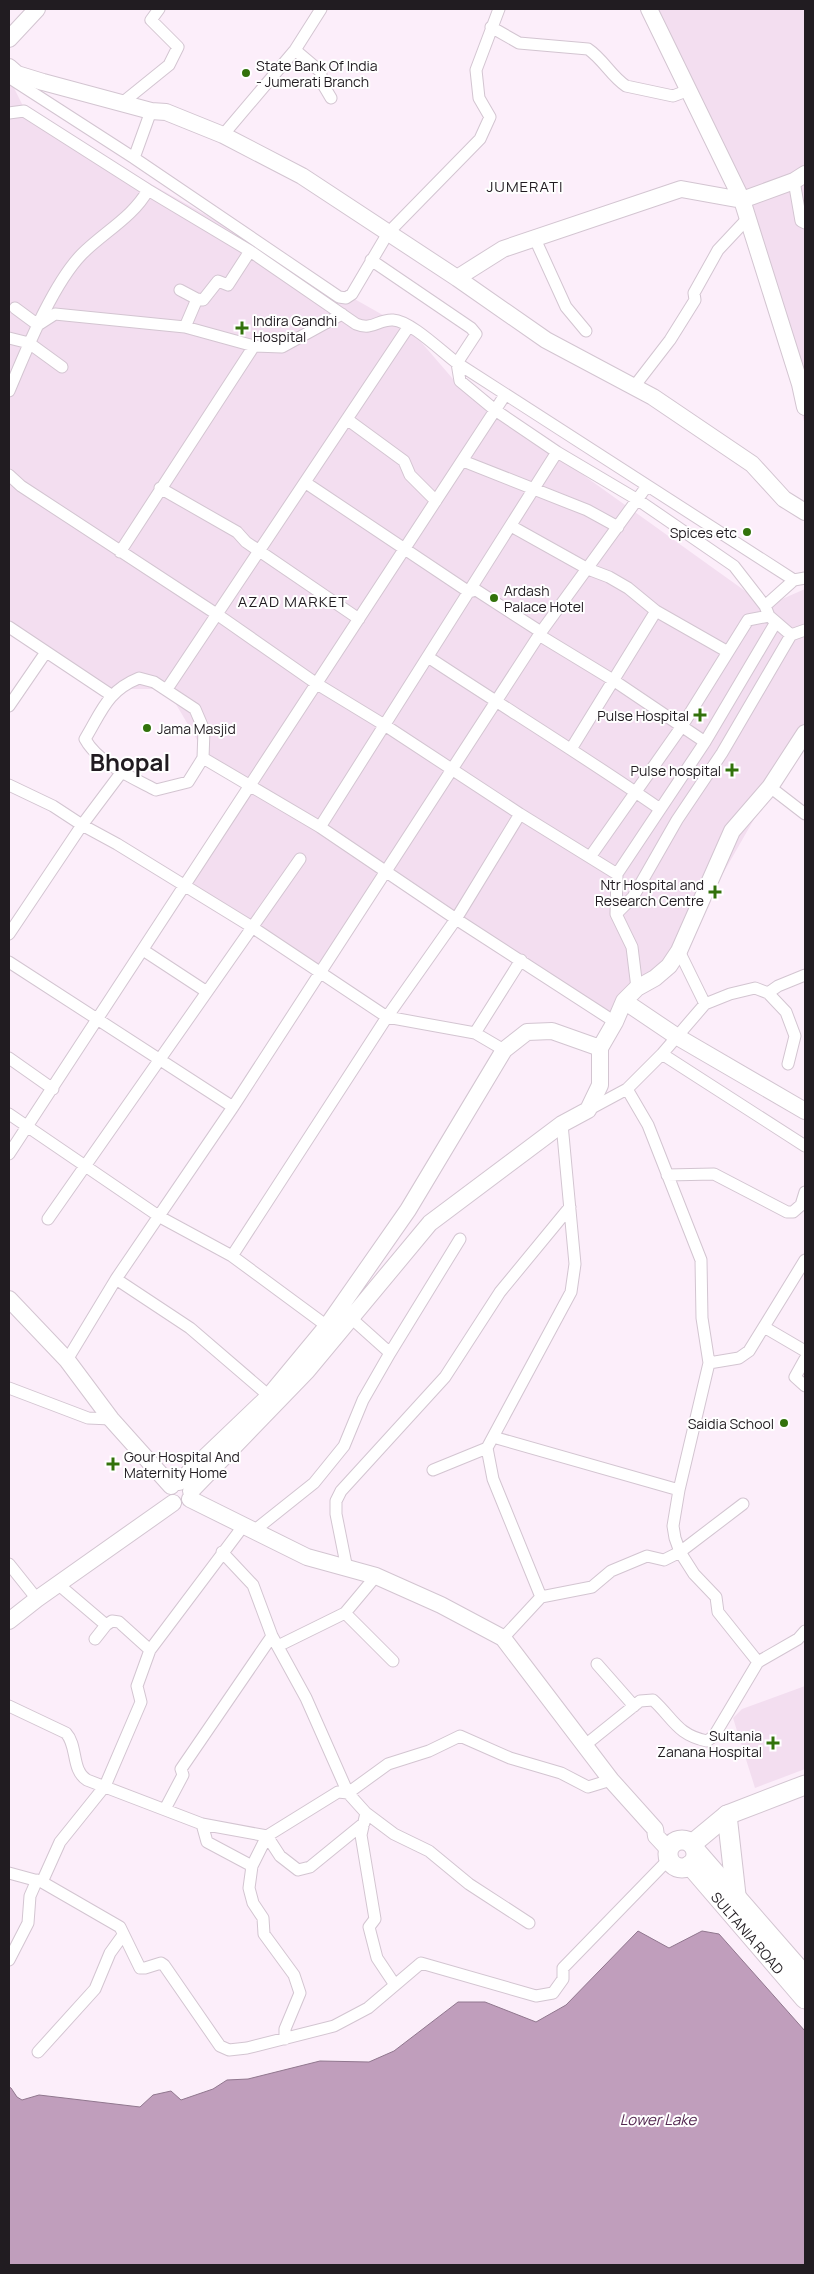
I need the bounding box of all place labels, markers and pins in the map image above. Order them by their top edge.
place label: State Bank Of India - Jumerati Branch [256,56,378,91]
marker: State Bank Of India - Jumerati Branch [240,67,252,79]
place label: Indira Gandhi Hospital [253,311,337,346]
marker: Indira Gandhi Hospital [235,321,249,335]
place label: Spices etc [670,523,737,542]
marker: Spices etc [741,526,753,538]
place label: Ardash Palace Hotel [504,581,584,616]
marker: Ardash Palace Hotel [488,592,500,604]
place label: Pulse Hospital [597,706,689,725]
marker: Pulse Hospital [693,708,707,722]
place label: Jama Masjid [157,719,236,738]
marker: Jama Masjid [141,722,153,734]
place label: Pulse hospital [631,761,721,780]
marker: Pulse hospital [725,763,739,777]
place label: Ntr Hospital and Research Centre [595,875,704,910]
marker: Ntr Hospital and Research Centre [708,885,722,899]
place label: Saidia School [688,1414,774,1433]
marker: Saidia School [778,1417,790,1429]
place label: Gour Hospital And Maternity Home [124,1447,240,1482]
marker: Gour Hospital And Maternity Home [106,1457,120,1471]
place label: Sultania Zanana Hospital [657,1726,762,1761]
marker: Sultania Zanana Hospital [766,1736,780,1750]

